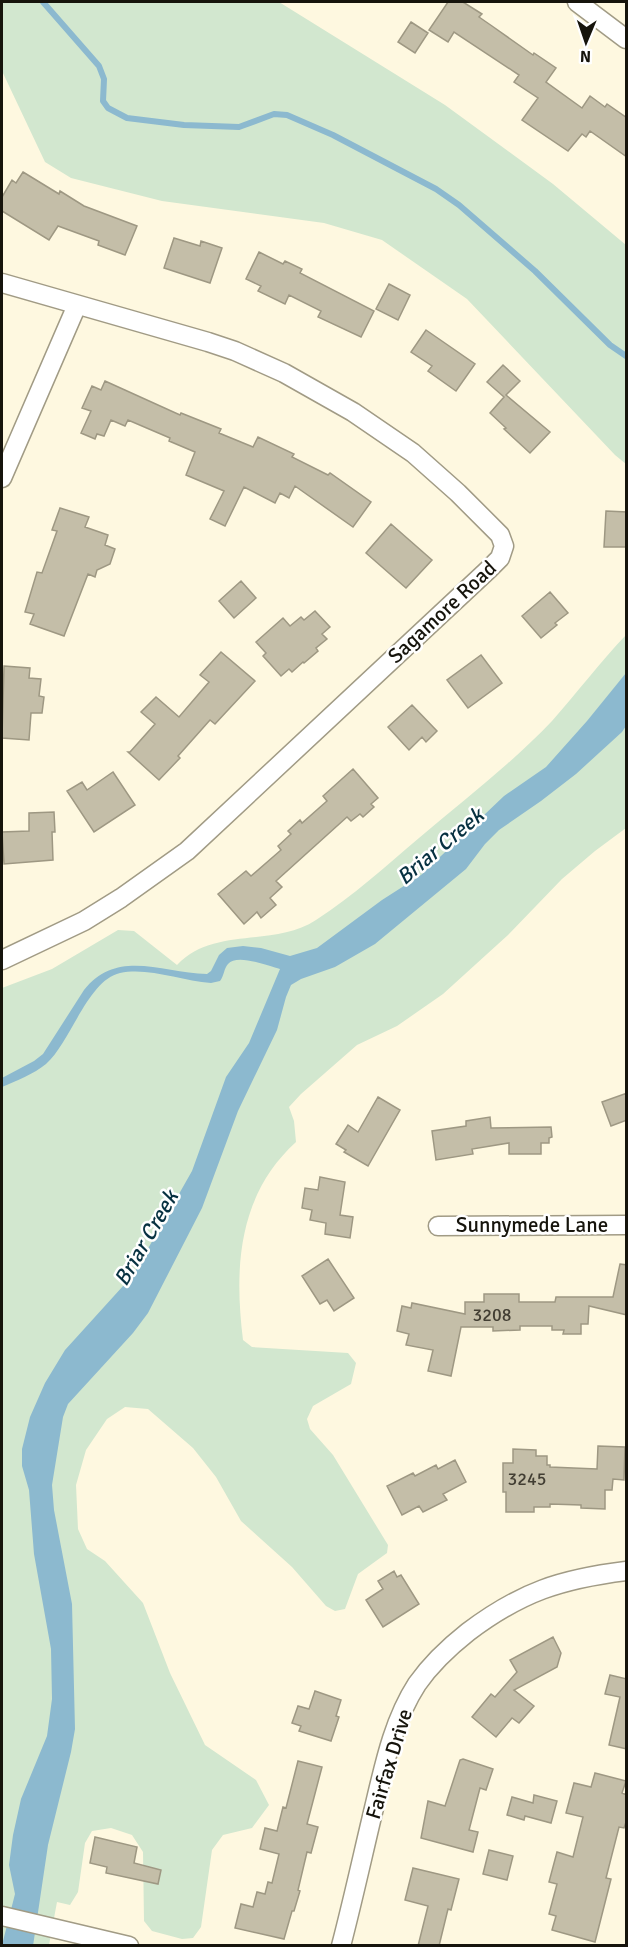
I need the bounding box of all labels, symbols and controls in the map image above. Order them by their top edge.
north arrow [556,12,616,72]
text: N [580,46,591,66]
street label: Sagamore Road [382,555,502,669]
water label: Briar Creek [391,800,491,890]
water label: Briar Creek [108,1184,185,1290]
street label: Sunnymede Lane [456,1212,608,1238]
house number: 3208 [473,1304,511,1326]
house number: 3245 [508,1468,546,1490]
street label: Fairfax Drive [360,1706,418,1822]

